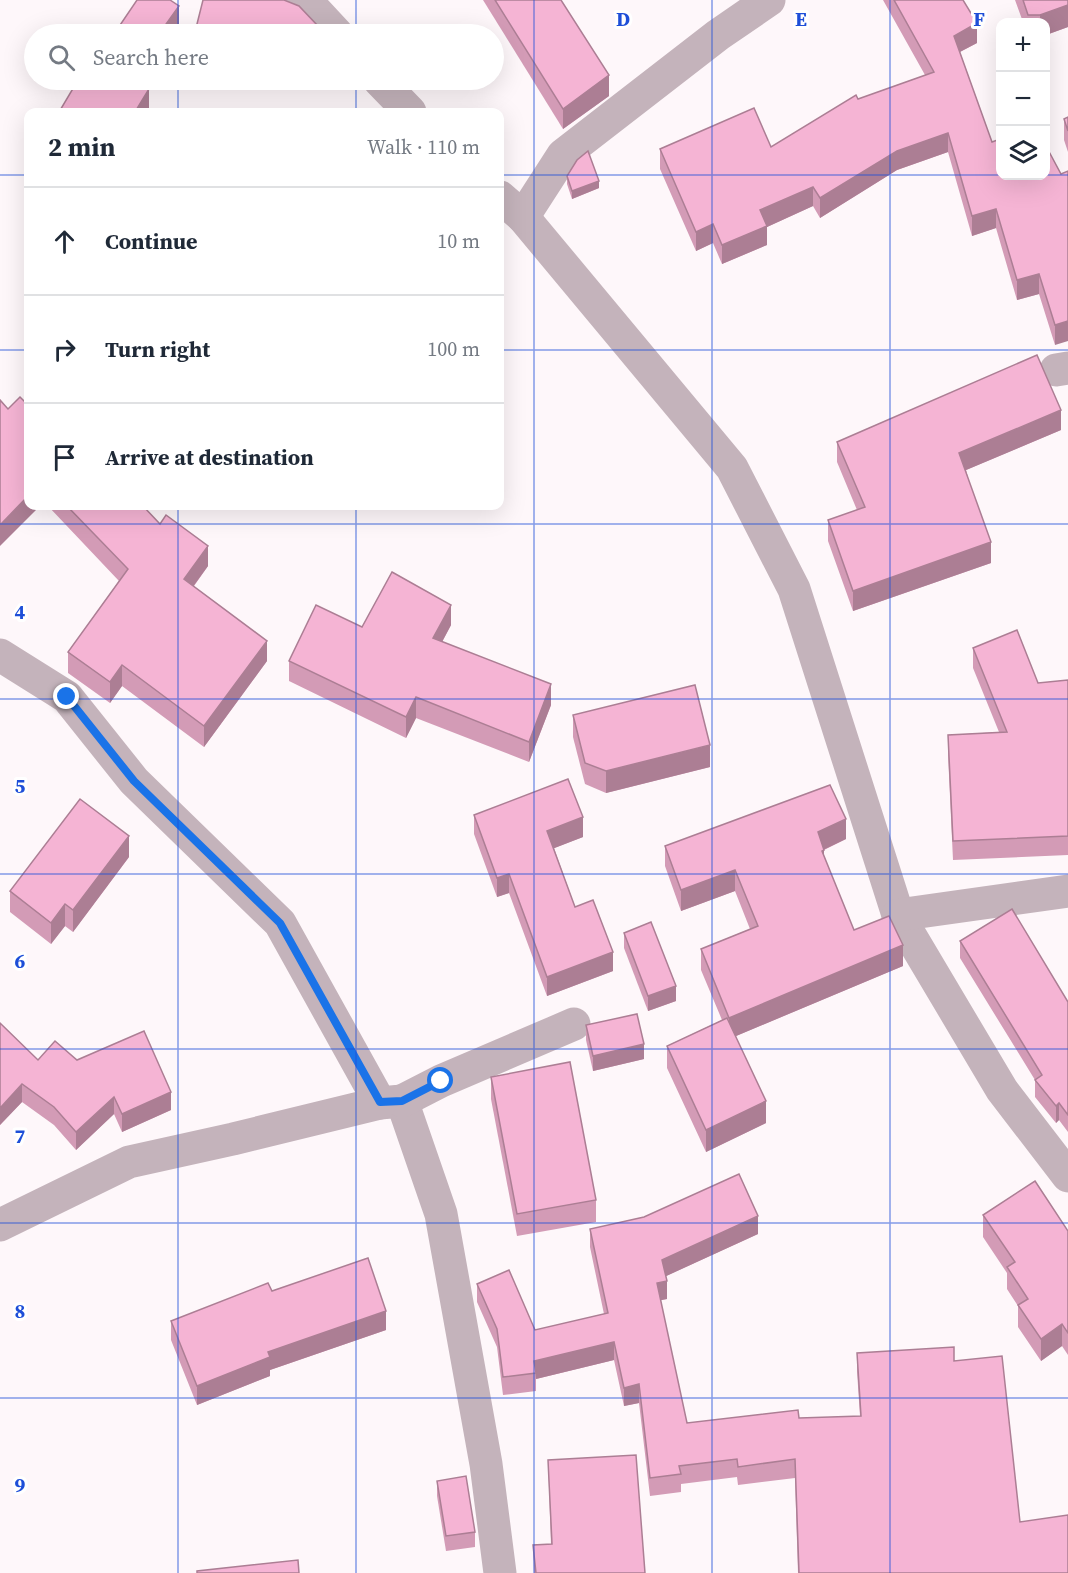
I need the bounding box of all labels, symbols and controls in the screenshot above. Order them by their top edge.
text: D [616,5,630,33]
text: E [795,5,807,33]
text: F [973,5,985,33]
map controls [996,18,1050,180]
button: + [996,18,1050,72]
search box [24,24,504,90]
icon: search [45,41,78,74]
text: Search here [93,42,209,72]
button: − [996,72,1050,126]
button: layers [996,126,1050,180]
text: 2 min [48,129,115,165]
text: Walk · 110 m [367,133,480,161]
icon: ahead [48,225,81,258]
text: Continue [105,226,198,256]
text: 10 m [437,227,480,255]
icon: right [48,333,81,366]
text: Turn right [105,334,210,364]
text: 100 m [427,335,480,363]
icon: arrive [48,441,81,474]
text: Arrive at destination [105,442,314,472]
text: 4 [15,598,26,626]
route end [53,683,79,709]
text: 5 [15,772,26,800]
text: 6 [15,947,26,975]
route start [427,1067,453,1093]
text: 7 [15,1122,26,1150]
text: 8 [15,1297,25,1325]
text: 9 [15,1471,26,1499]

